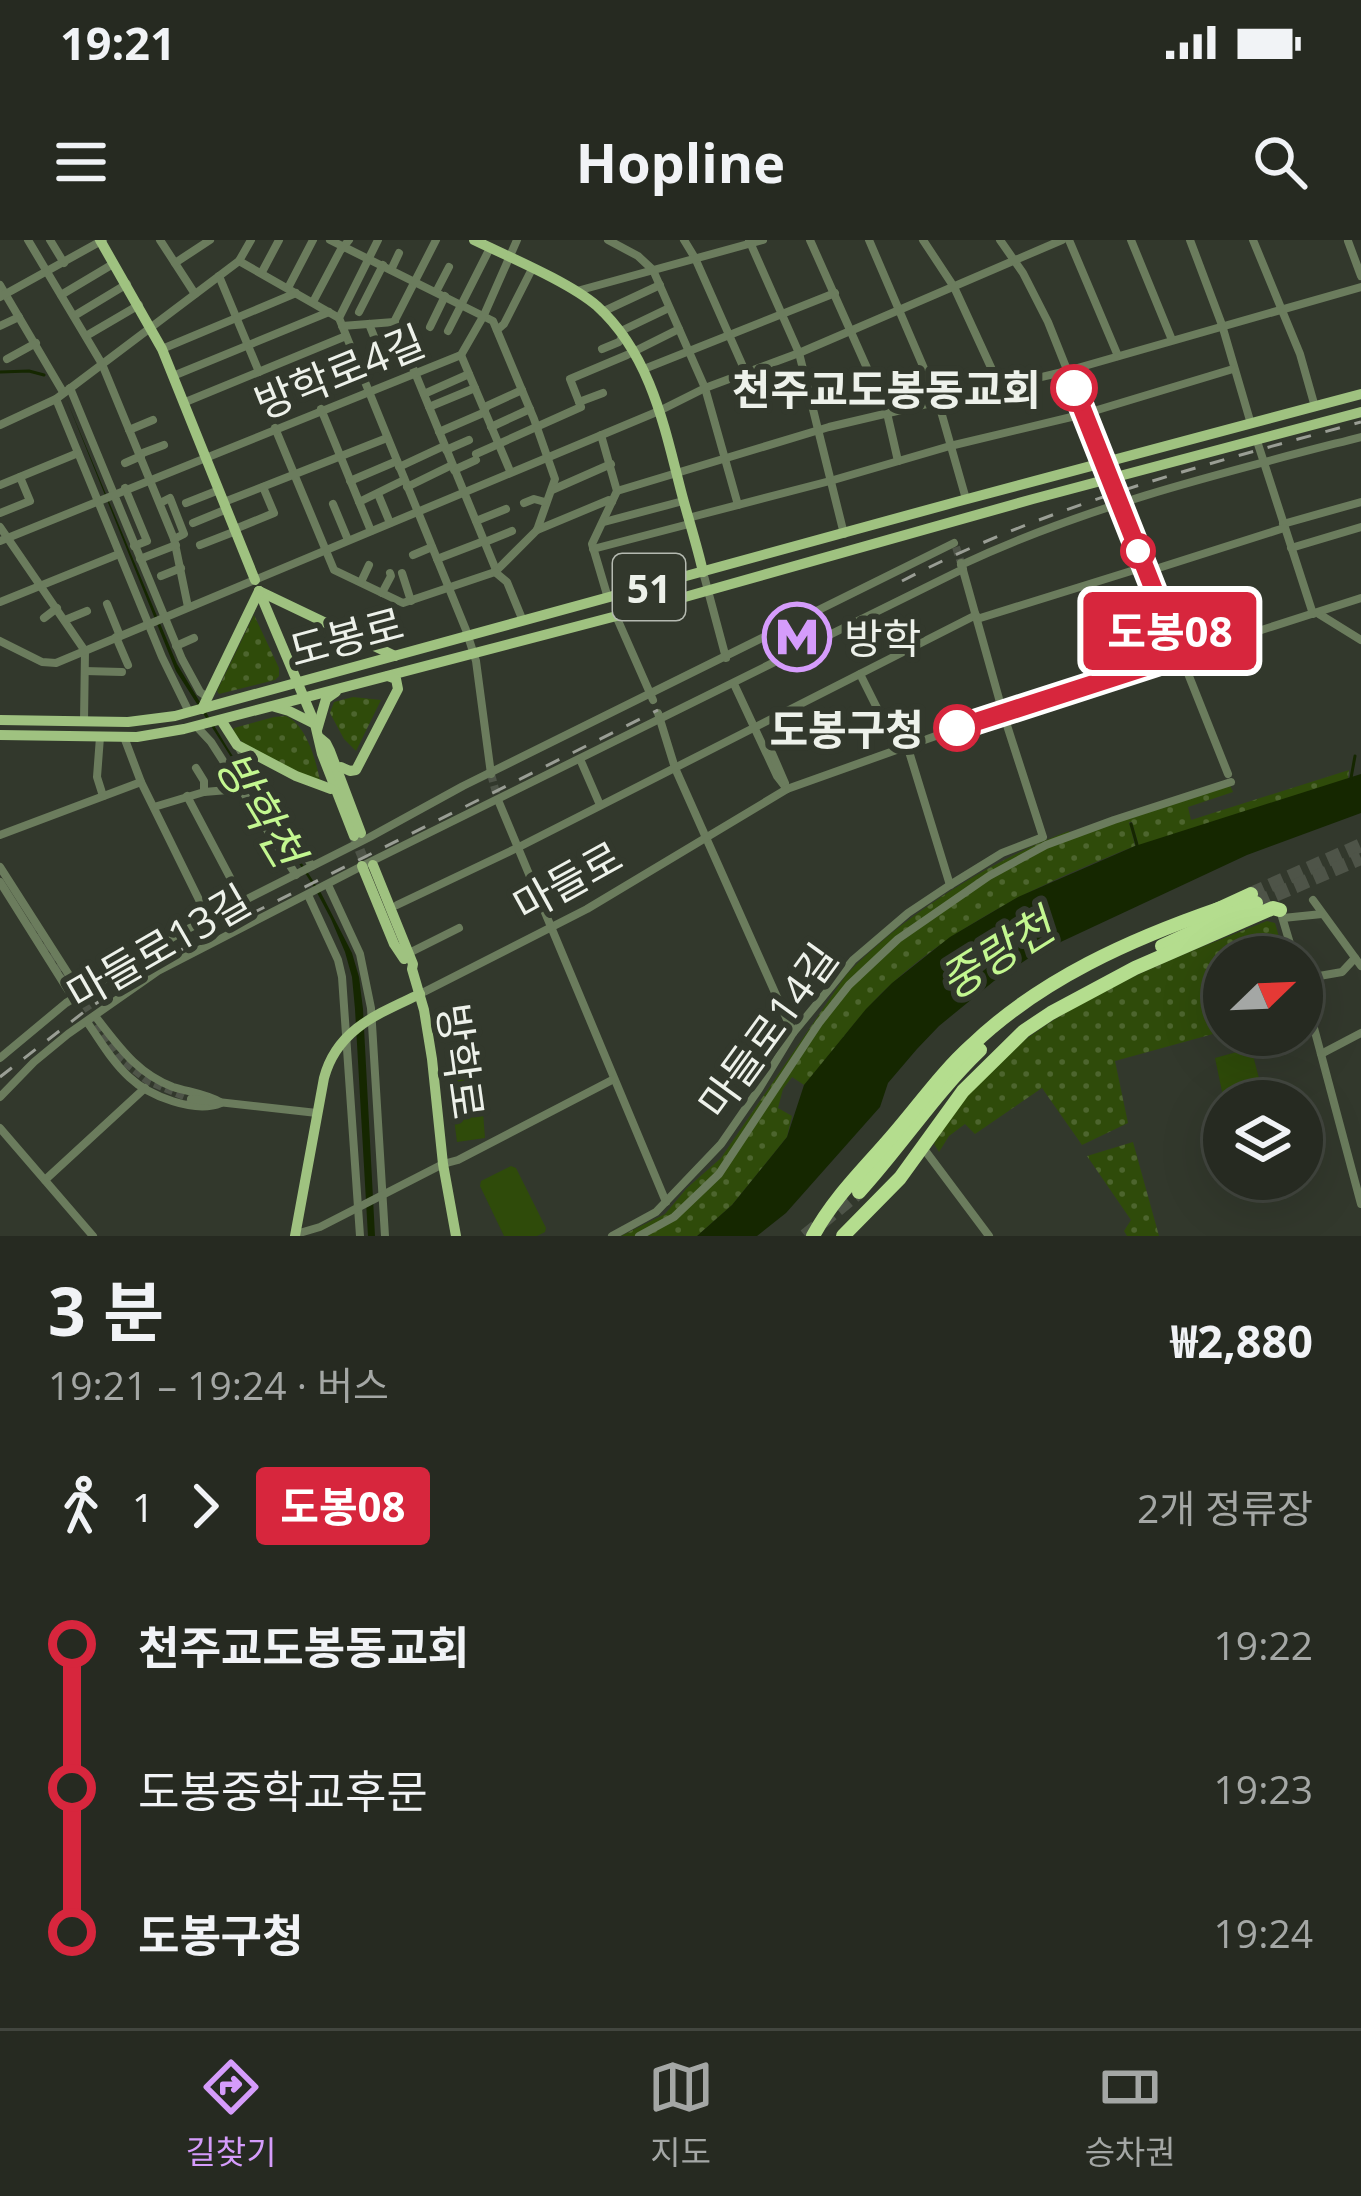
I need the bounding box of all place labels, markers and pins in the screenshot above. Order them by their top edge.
place label: 천주교도봉동교회 [732,360,1041,417]
marker: 천주교도봉동교회 [1052,366,1096,410]
unlabelled marker [1122,535,1154,567]
metro station icon: 방학 [762,602,832,672]
place label: 방학 [844,609,921,666]
place label: 도봉구청 [769,700,924,757]
marker: 도봉구청 [935,706,979,750]

